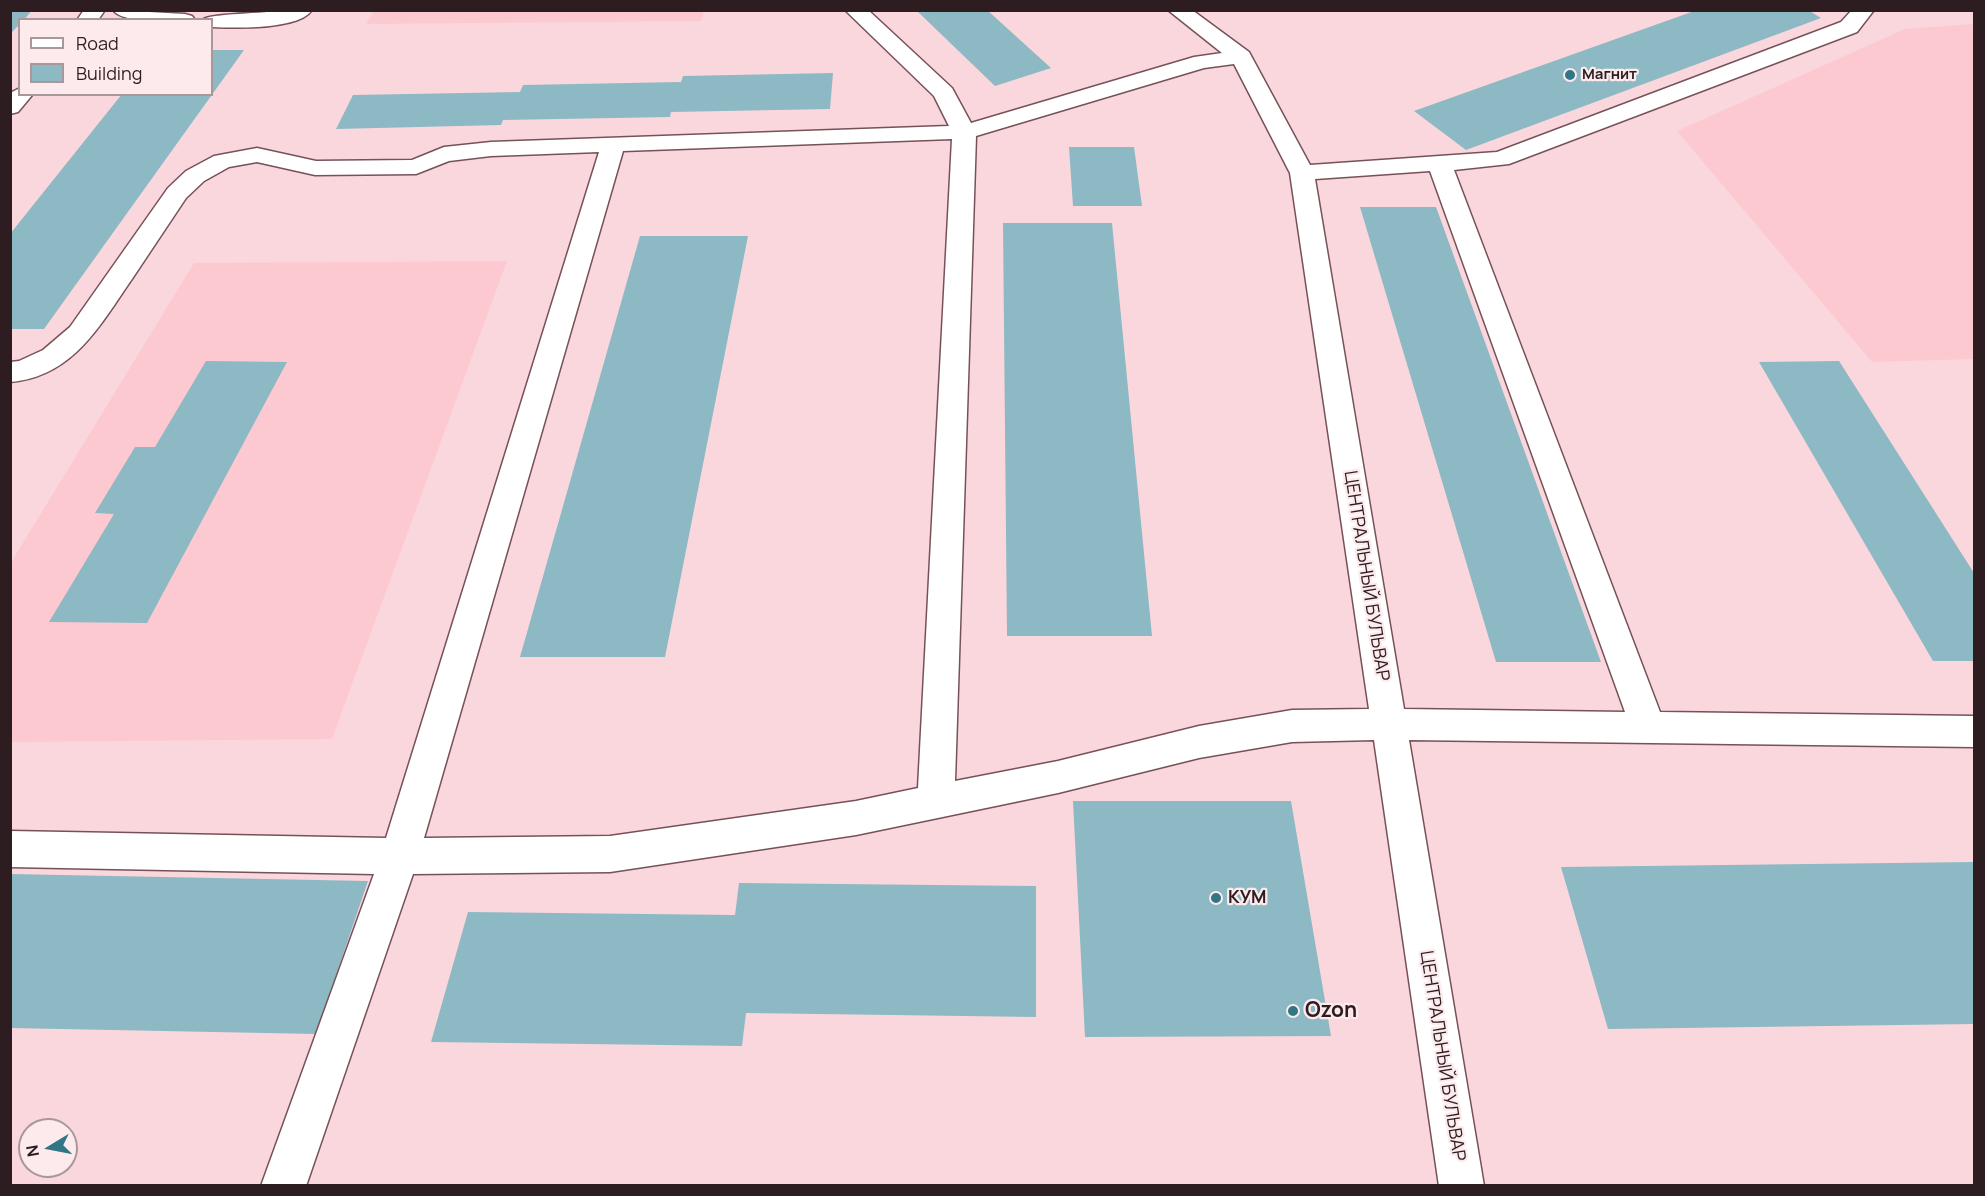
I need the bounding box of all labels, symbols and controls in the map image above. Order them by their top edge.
legend [18,18,213,96]
text: Road [76,31,119,55]
text: Building [76,61,142,85]
place label: Магнит [1582,66,1637,84]
marker: Магнит [1563,68,1577,82]
street label: ЦЕНТРАЛЬНЫЙ БУЛЬВАР [1339,469,1393,683]
place label: КУМ [1228,887,1266,909]
marker: КУМ [1209,891,1223,905]
street label: ЦЕНТРАЛЬНЫЙ БУЛЬВАР [1415,949,1469,1163]
place label: Ozon [1305,998,1357,1024]
marker: Ozon [1286,1004,1300,1018]
north arrow [18,1118,78,1178]
text: N [20,1143,44,1158]

